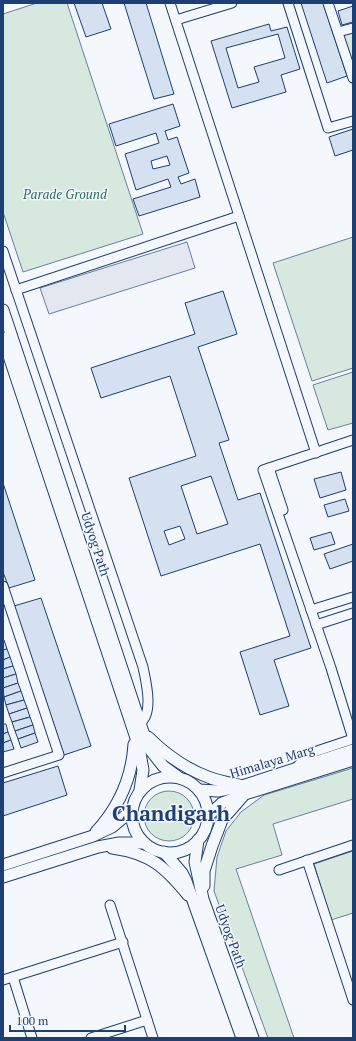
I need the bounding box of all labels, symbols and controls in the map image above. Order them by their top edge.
park label: Parade Ground [22,185,108,203]
street label: Udyog Path [77,510,115,579]
street label: Himalaya Marg [227,740,317,782]
district label: Chandigarh [112,799,231,827]
street label: Udyog Path [211,902,251,971]
scale bar [10,1007,125,1033]
text: 100 m [16,1013,49,1028]

